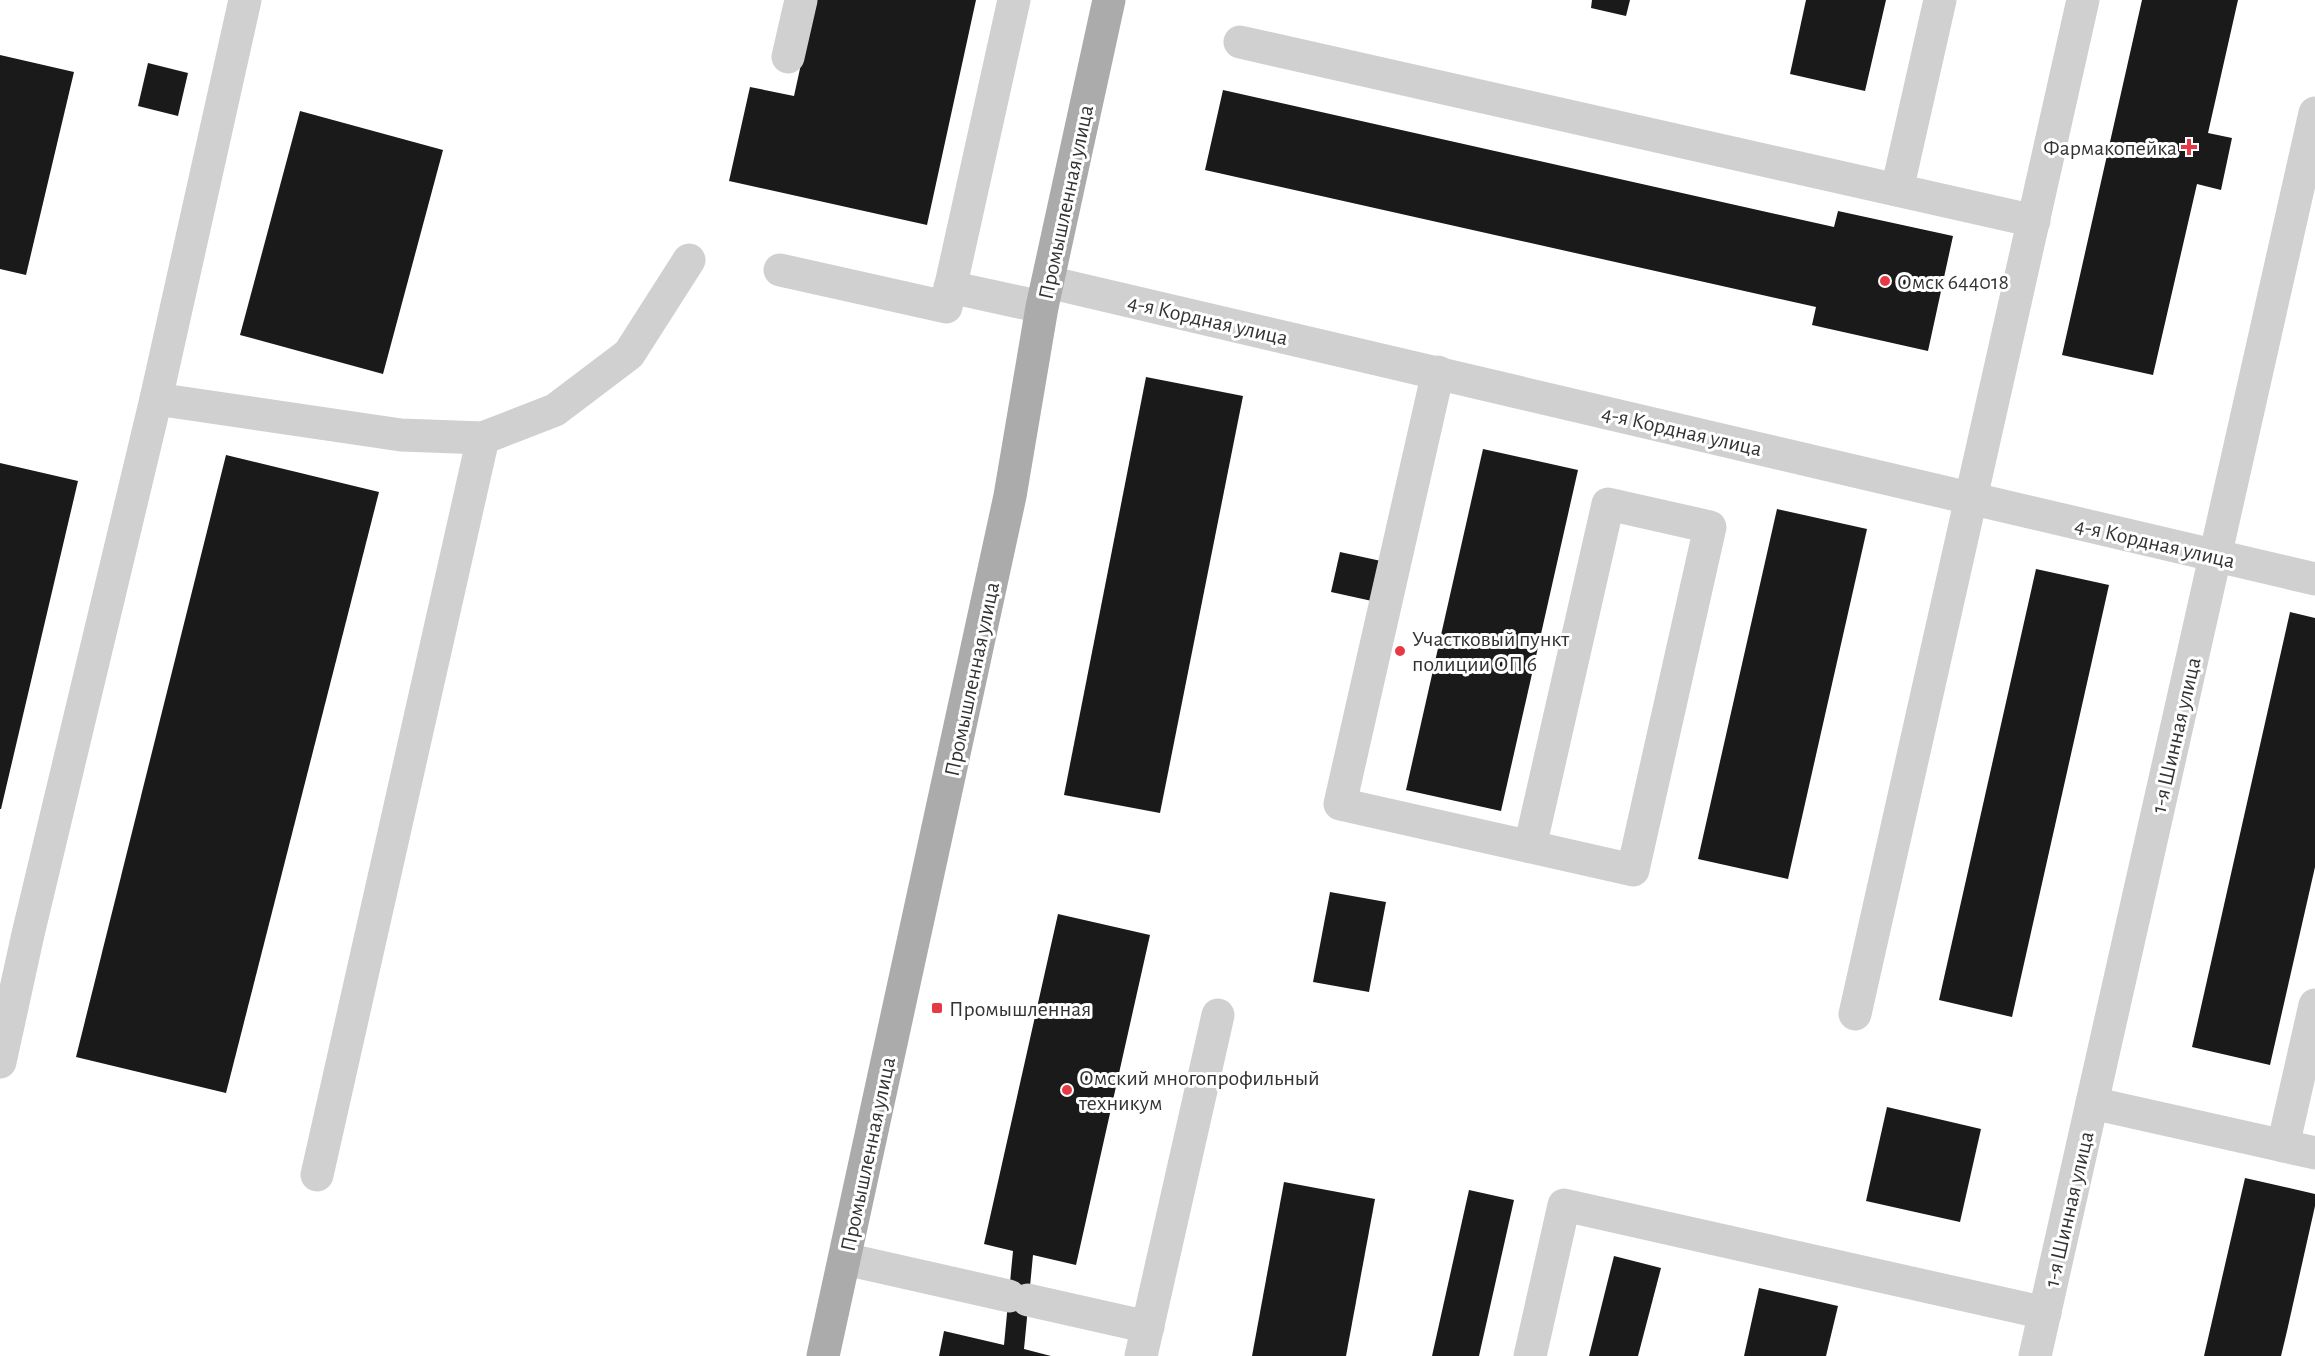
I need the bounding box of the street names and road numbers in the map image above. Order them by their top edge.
street label: Промышленная улица [1035,103,1097,301]
street label: 4-я Кордная улица [1126,291,1290,349]
street label: 4-я Кордная улица [1600,402,1764,460]
street label: 4-я Кордная улица [2073,514,2237,572]
street label: Промышленная улица [941,580,1003,778]
street label: 1-я Шинная улица [2147,655,2205,815]
street label: Промышленная улица [837,1055,899,1253]
street label: 1-я Шинная улица [2040,1129,2098,1289]

